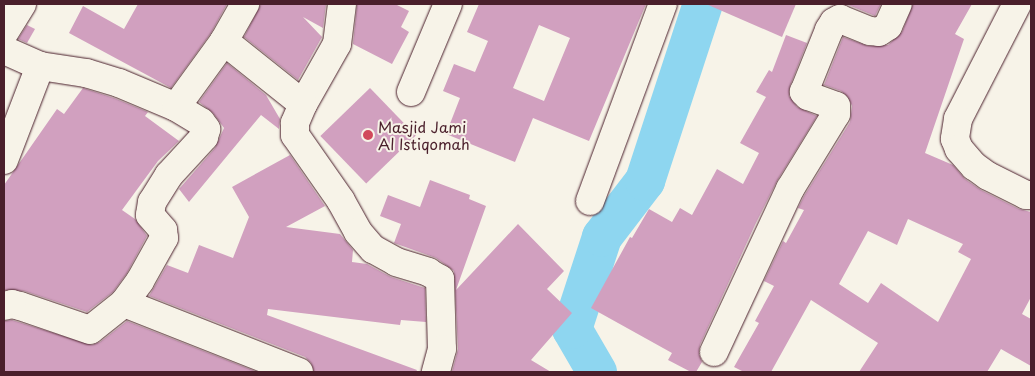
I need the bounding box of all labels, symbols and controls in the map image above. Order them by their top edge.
place label: Masjid Jami Al Istiqomah [378,117,469,152]
marker: Masjid Jami Al Istiqomah [362,129,374,141]

